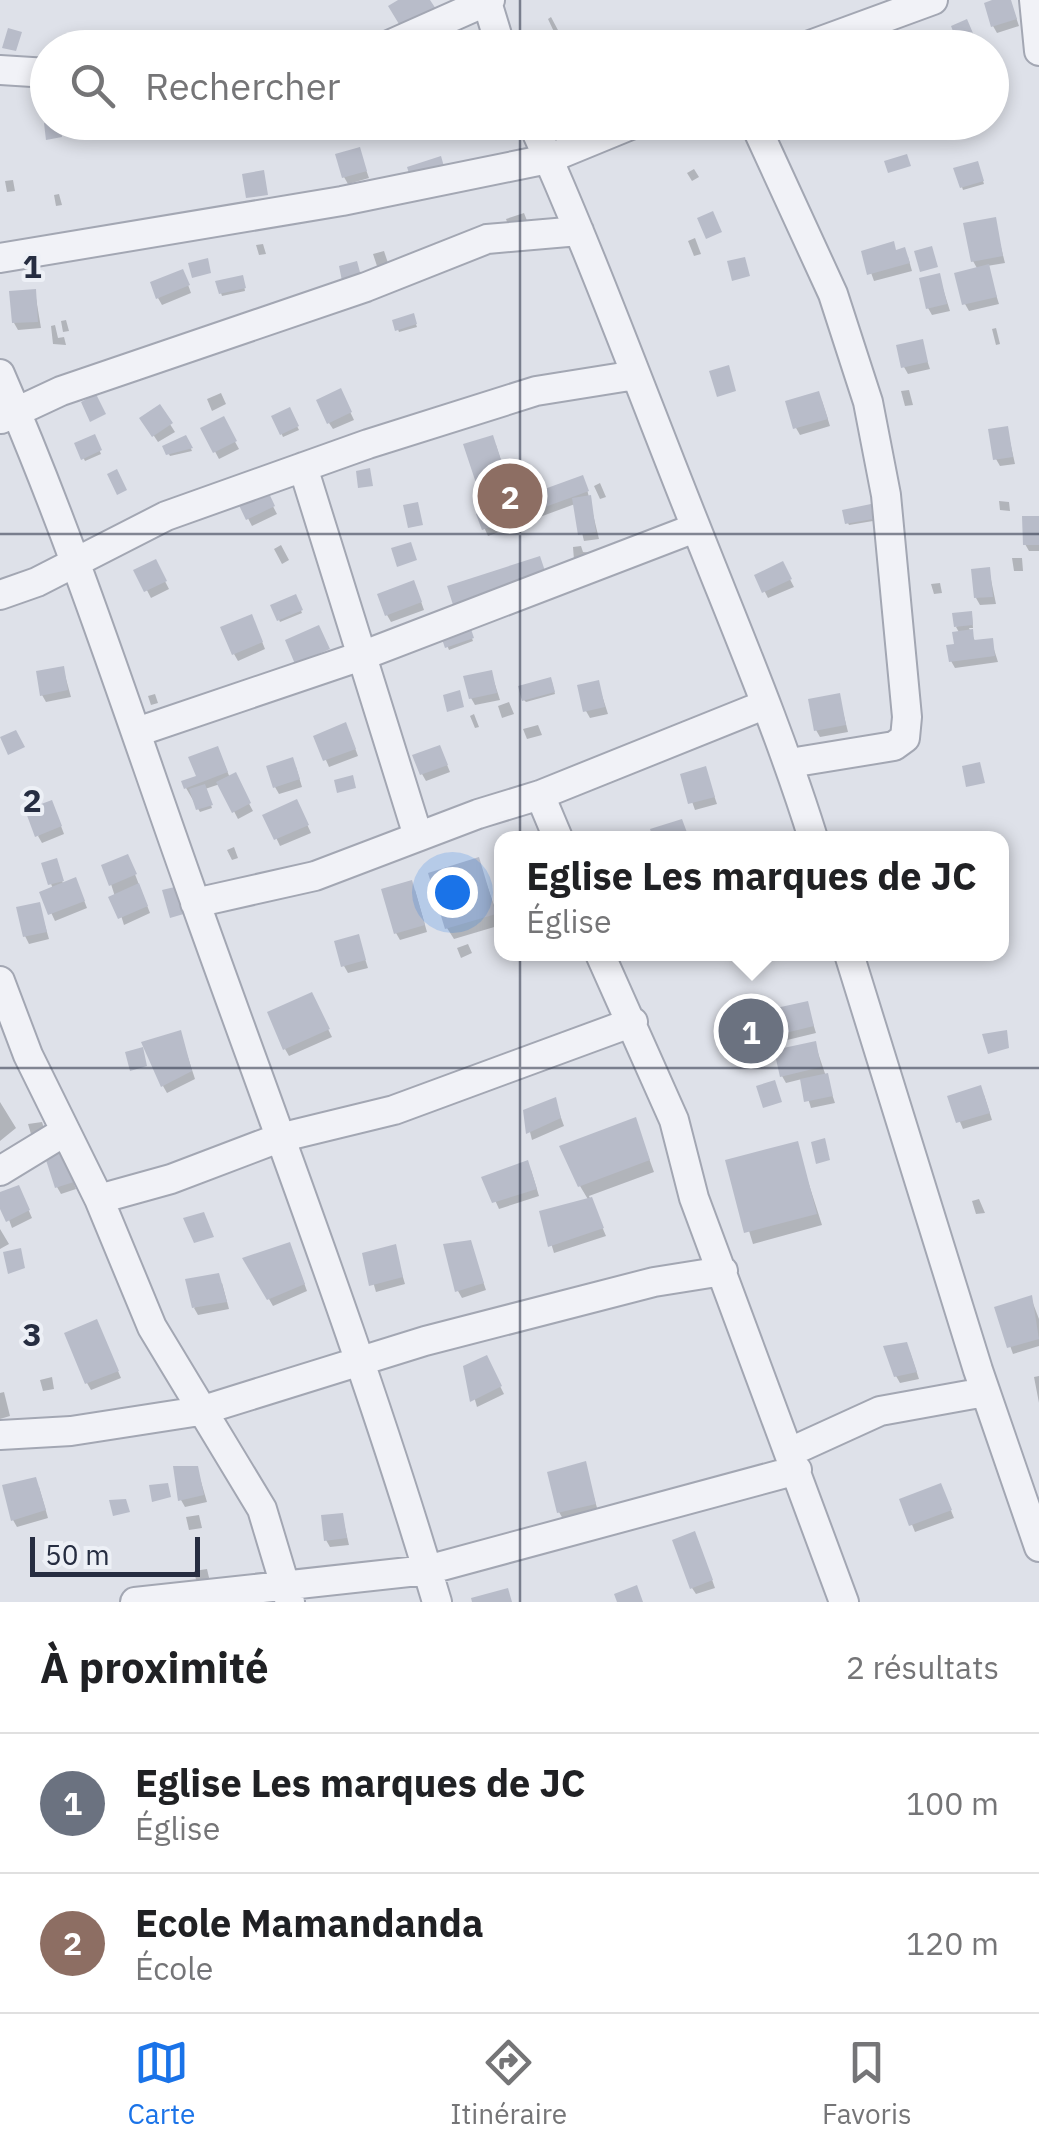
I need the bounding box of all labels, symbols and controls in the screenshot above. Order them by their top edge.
search box [30,30,1009,140]
icon: search [65,58,120,113]
text: Rechercher [145,61,340,110]
text: 1 [22,245,42,287]
pin: 2 [478,458,542,534]
text: 2 [22,779,42,821]
popup [494,831,1009,961]
text: Eglise Les marques de JC [526,851,977,900]
your location [427,867,478,918]
text: Église [526,900,612,942]
pin: 1 [718,994,784,1068]
text: 3 [22,1313,42,1355]
scale bar [30,1532,200,1576]
text: 50 m [45,1536,110,1573]
text: À proximité [40,1640,269,1695]
text: 2 résultats [846,1646,999,1688]
text: Eglise Les marques de JC [135,1758,585,1807]
text: 1 [63,1782,82,1824]
text: 100 m [906,1782,999,1824]
text: Église [135,1807,220,1849]
text: Ecole Mamandanda [135,1898,484,1947]
text: 2 [63,1922,82,1964]
text: 120 m [906,1922,999,1964]
text: École [135,1947,213,1989]
tab: Carte [127,2035,195,2132]
tab: Itinéraire [450,2035,567,2132]
tab: Favoris [822,2035,912,2132]

